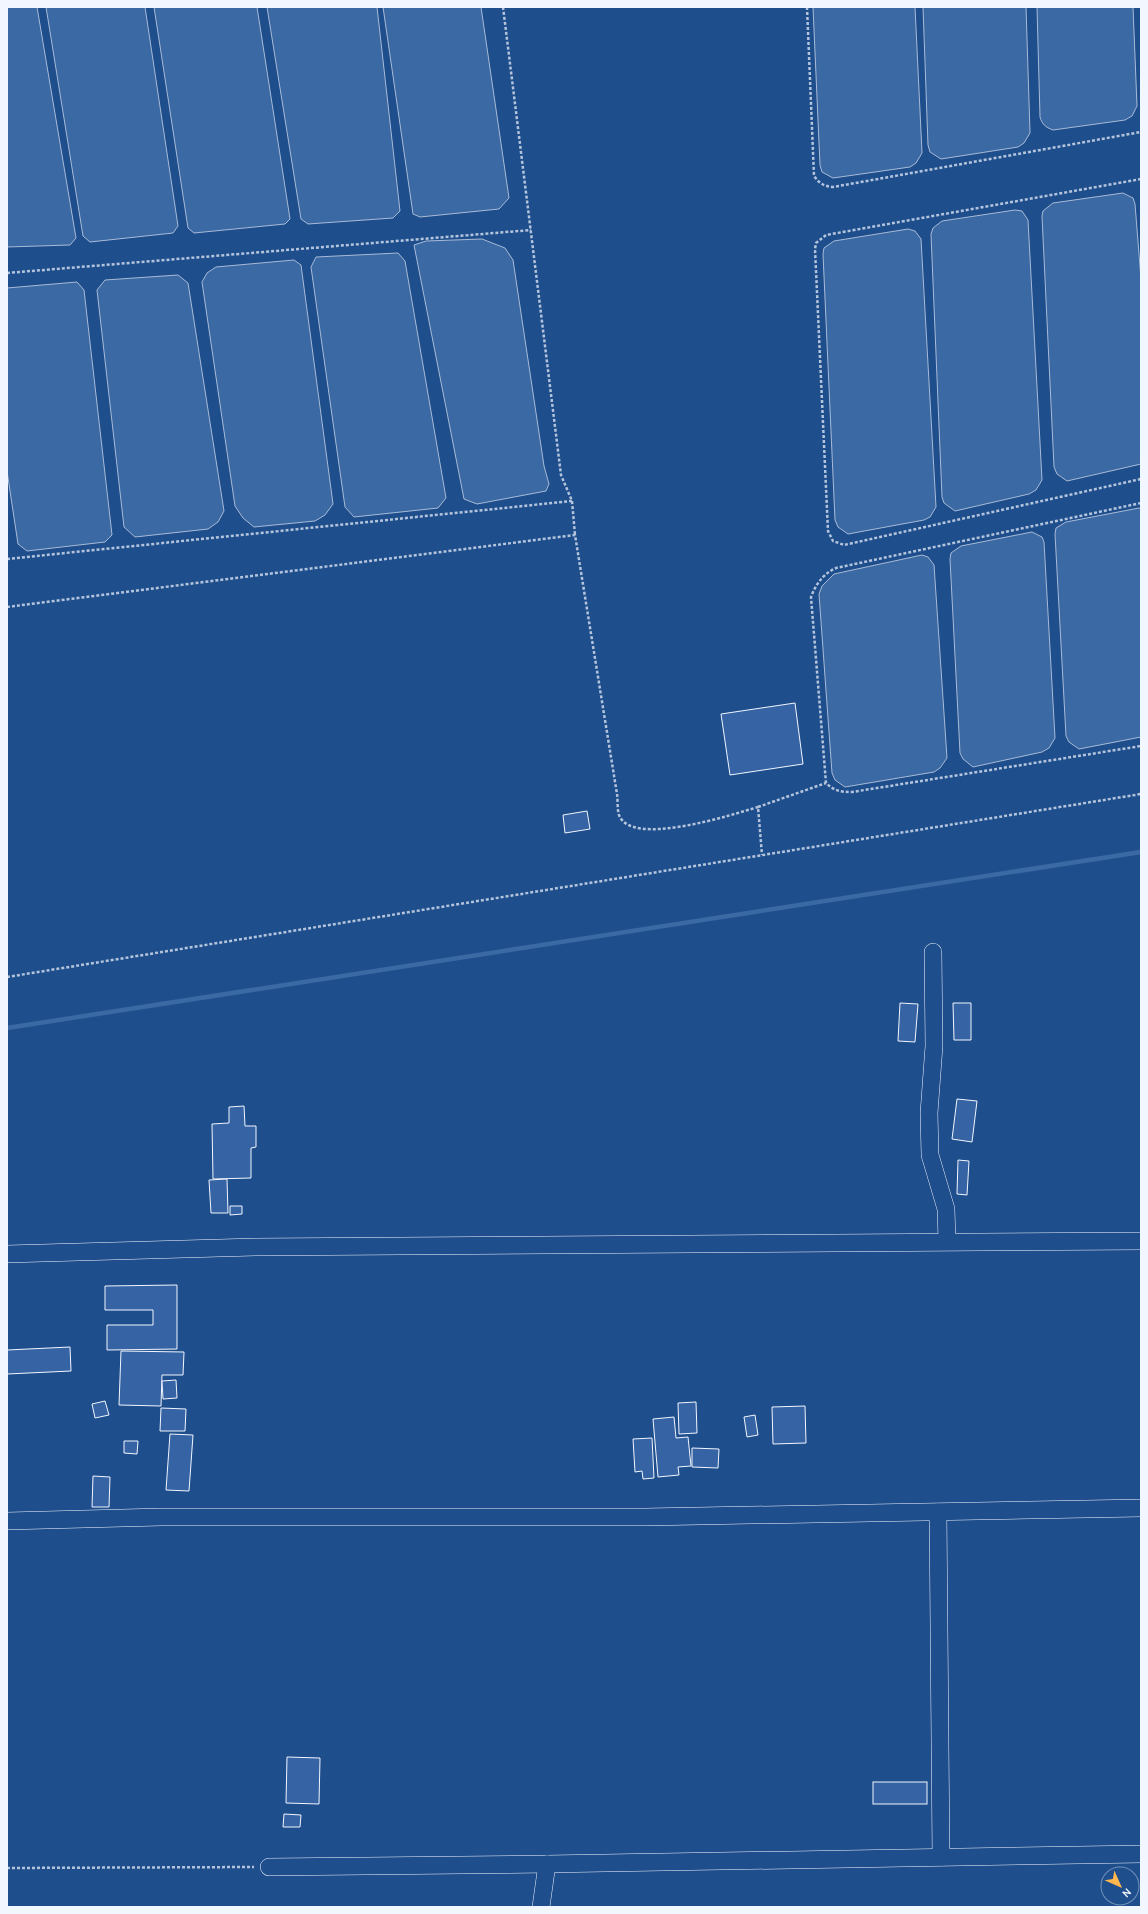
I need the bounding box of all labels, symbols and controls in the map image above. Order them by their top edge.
north arrow [1100,1866,1140,1906]
text: N [1119,1885,1134,1900]

